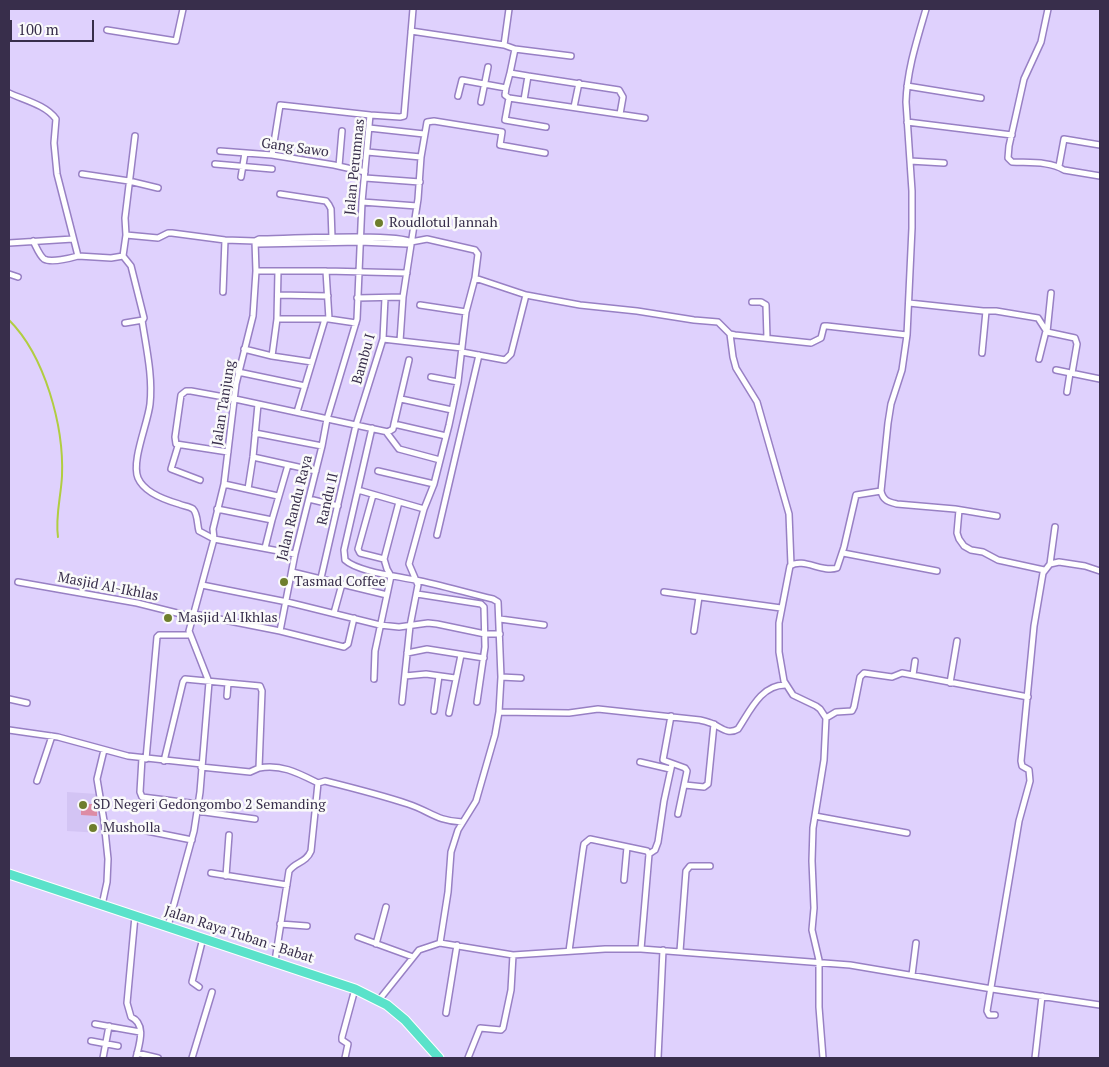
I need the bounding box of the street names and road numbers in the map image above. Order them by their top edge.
street label: Jalan Perumnas [342,118,368,216]
street label: Gang Sawo [260,135,330,161]
street label: Bambu I [349,332,379,386]
street label: Jalan Tanjung [209,359,239,447]
street label: Jalan Randu Raya [274,453,316,563]
street label: Randu II [314,471,342,527]
street label: Masjid Al-Ikhlas [56,569,160,605]
street label: Jalan Raya Tuban - Babat [162,903,316,967]

